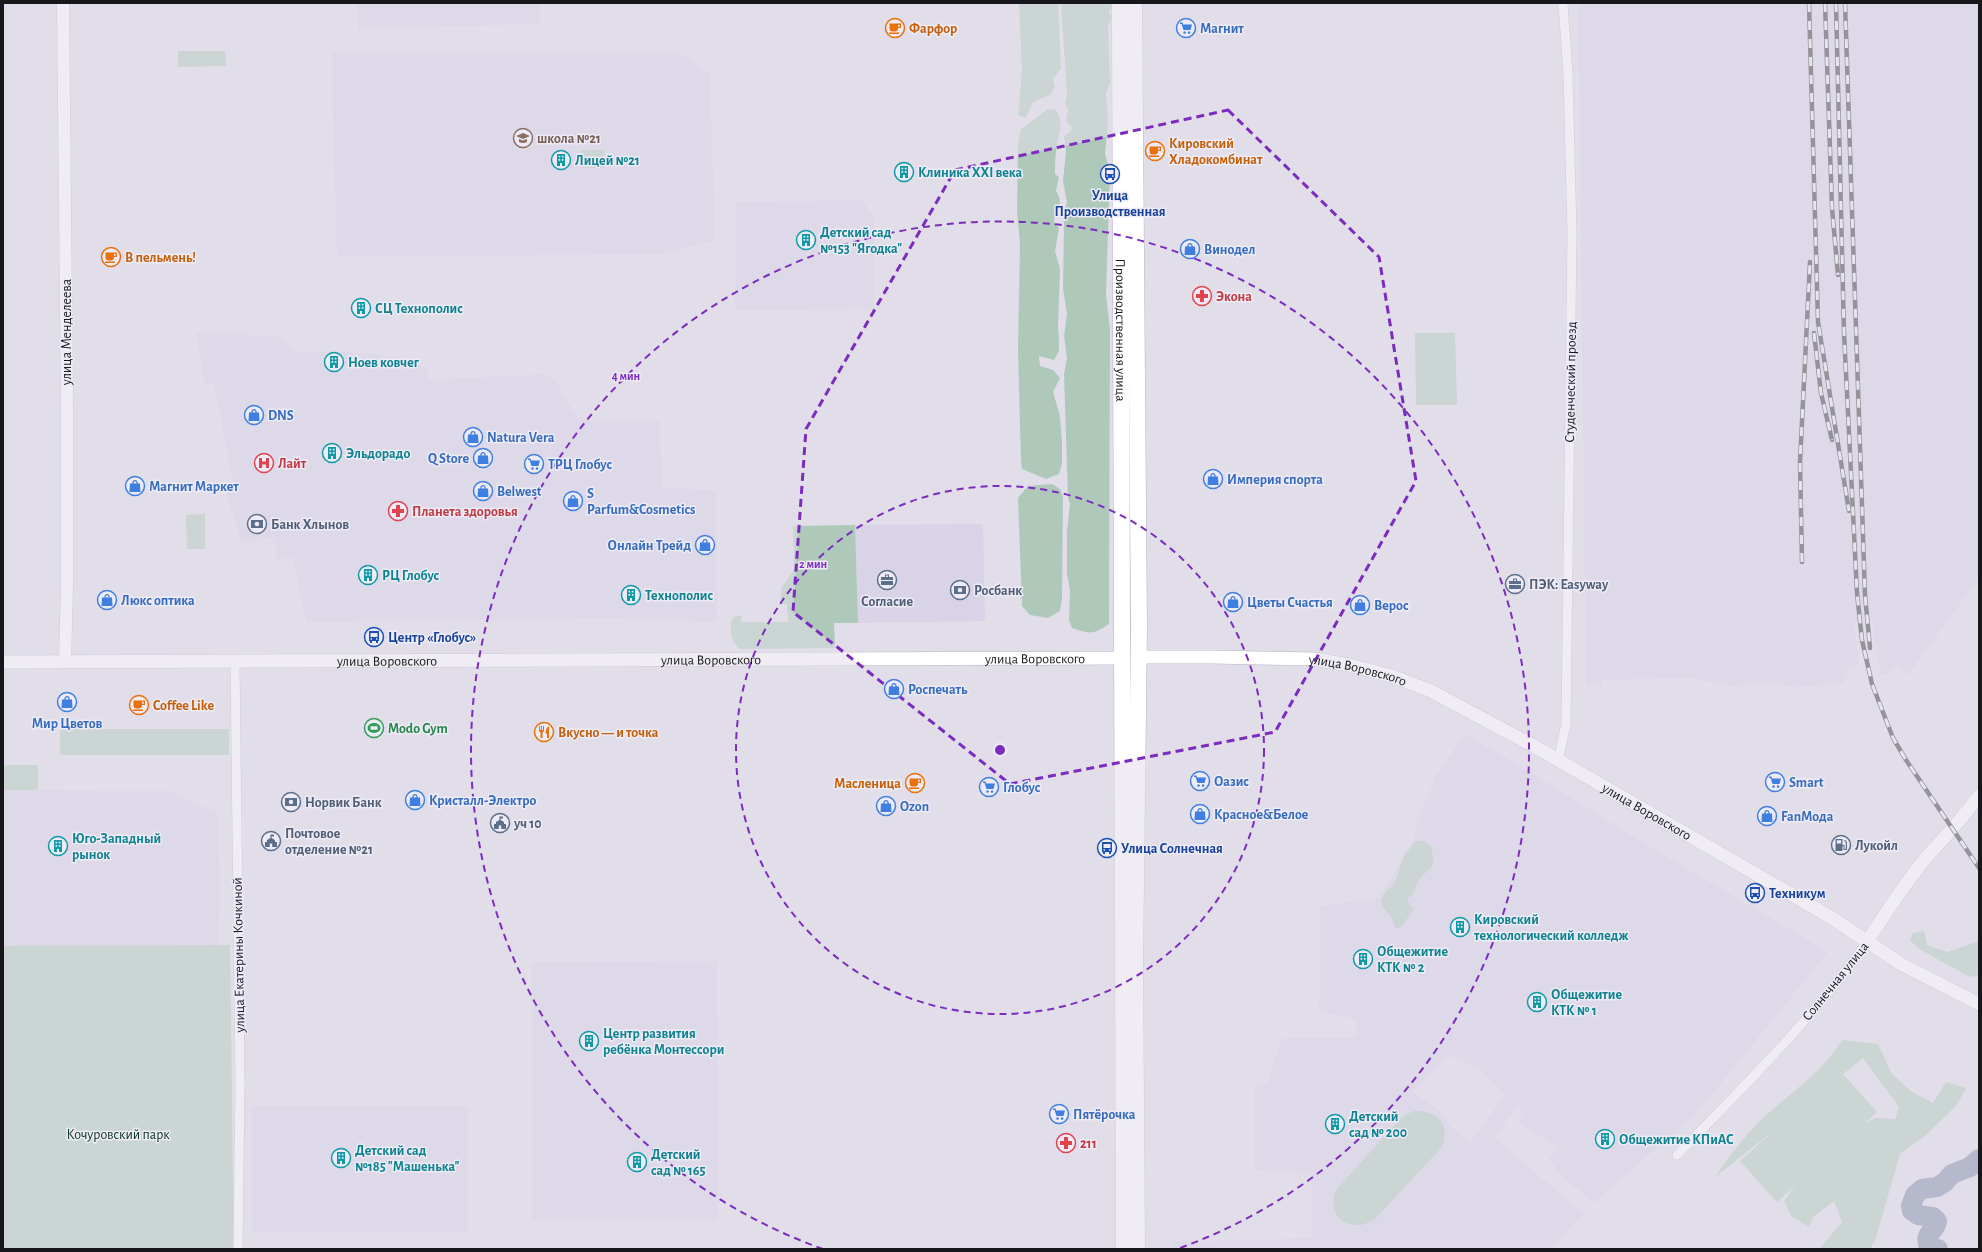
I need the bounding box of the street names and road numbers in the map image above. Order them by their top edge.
street label: Производственная улица [1113,258,1127,402]
street label: улица Менделеева [60,278,74,386]
street label: Студенческий проезд [1563,321,1579,443]
street label: улица Воровского [984,652,1085,666]
street label: улица Воровского [660,653,761,668]
street label: улица Воровского [1308,653,1409,689]
street label: улица Воровского [336,654,437,669]
street label: улица Воровского [1599,781,1694,843]
street label: улица Екатерины Кочкиной [231,877,247,1034]
street label: Солнечная улица [1800,939,1872,1024]

